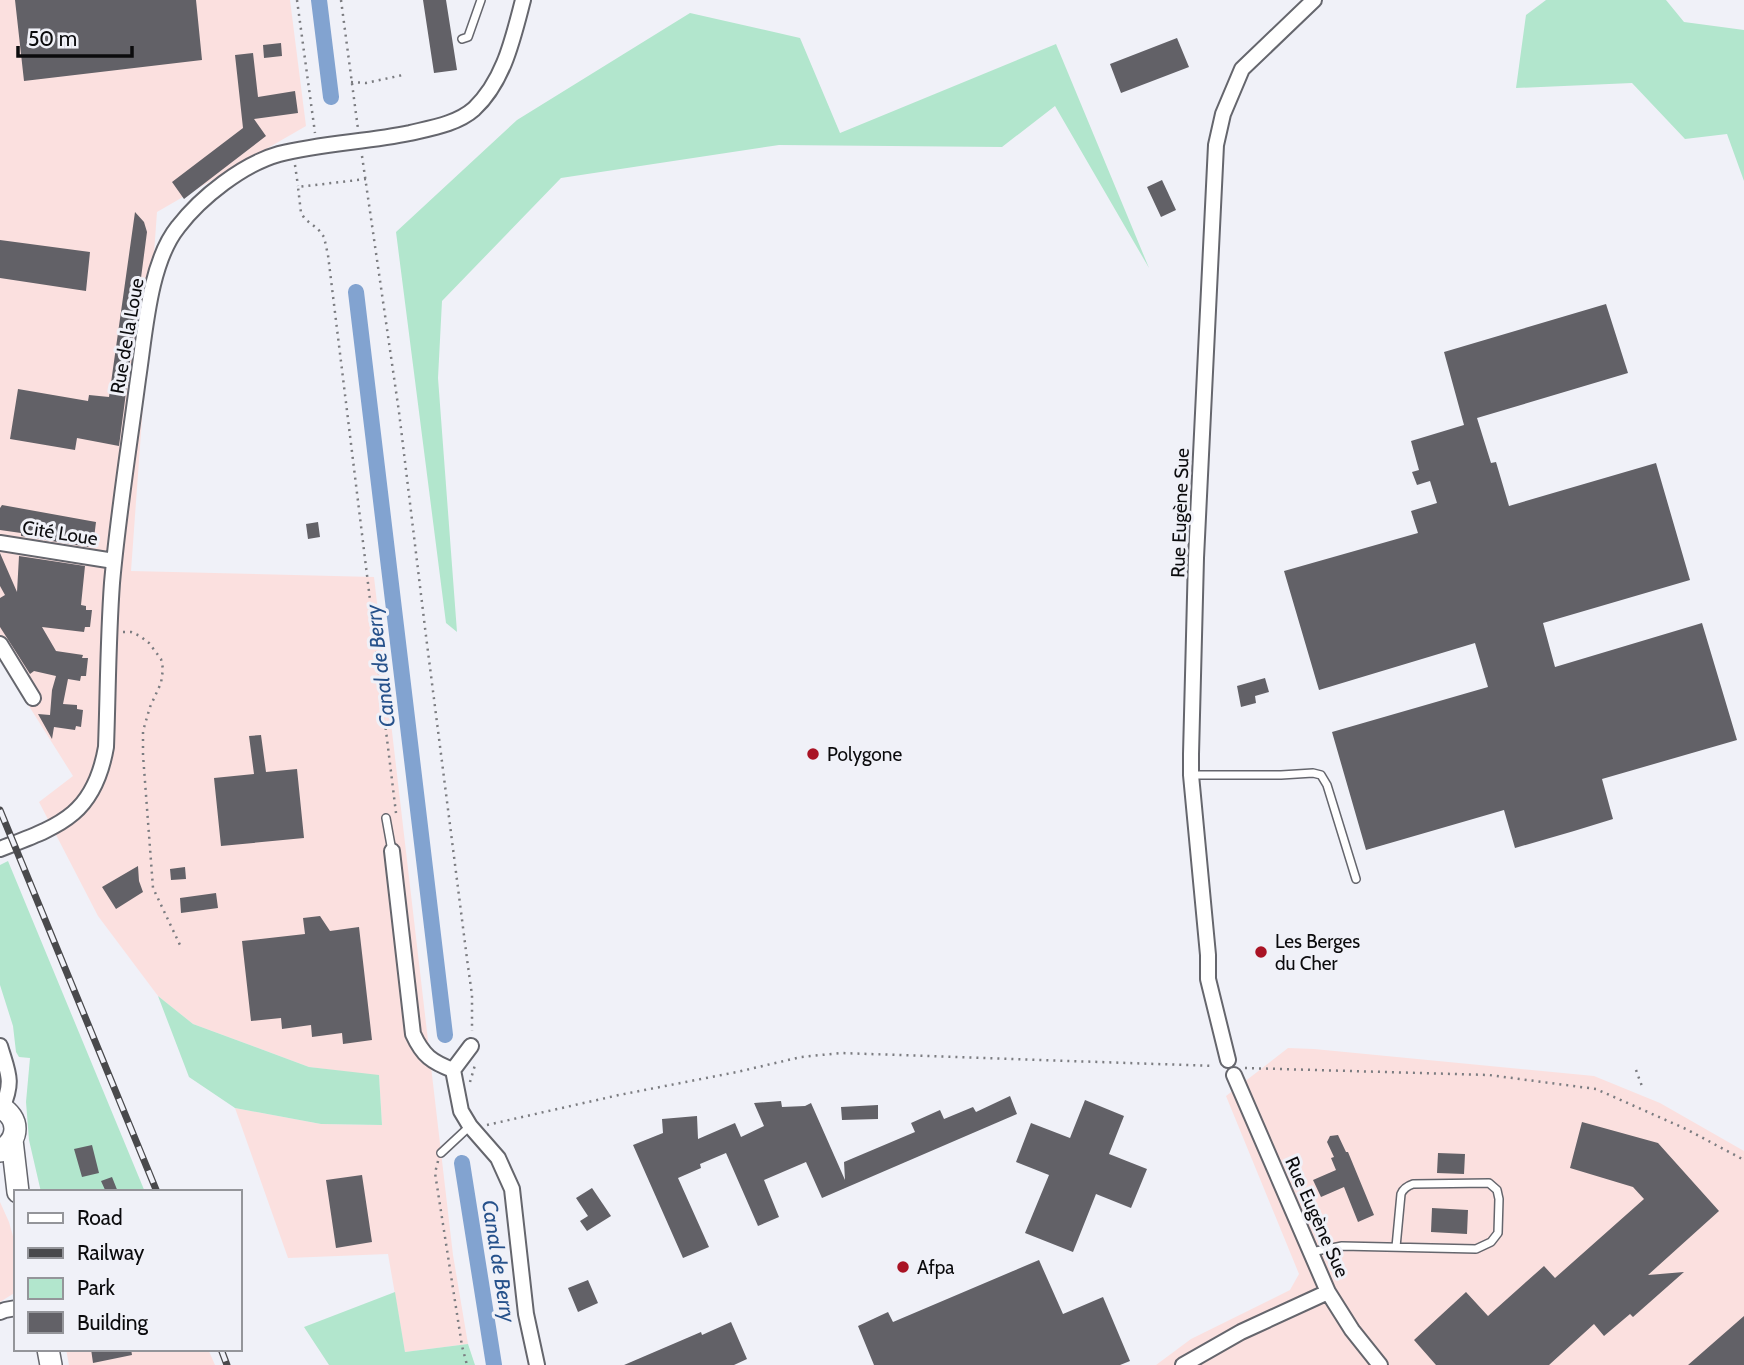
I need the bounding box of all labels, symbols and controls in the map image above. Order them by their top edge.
scale bar [18,14,131,58]
text: 50 m [28,26,77,51]
street label: Rue de la Loue [106,276,149,396]
street label: Rue Eugène Sue [1166,447,1194,578]
street label: Cité Loue [21,516,100,550]
water label: Canal de Berry [360,602,400,729]
place label: Polygone [827,743,902,766]
marker: Polygone [805,746,821,762]
place label: Les Berges du Cher [1275,930,1360,975]
marker: Les Berges du Cher [1253,944,1269,960]
street label: Rue Eugène Sue [1280,1153,1354,1281]
legend [14,1190,242,1351]
water label: Canal de Berry [477,1198,521,1325]
text: Road [77,1205,123,1230]
text: Railway [77,1240,145,1265]
place label: Afpa [917,1256,954,1279]
marker: Afpa [895,1259,911,1275]
text: Park [77,1275,115,1300]
text: Building [77,1310,149,1335]

